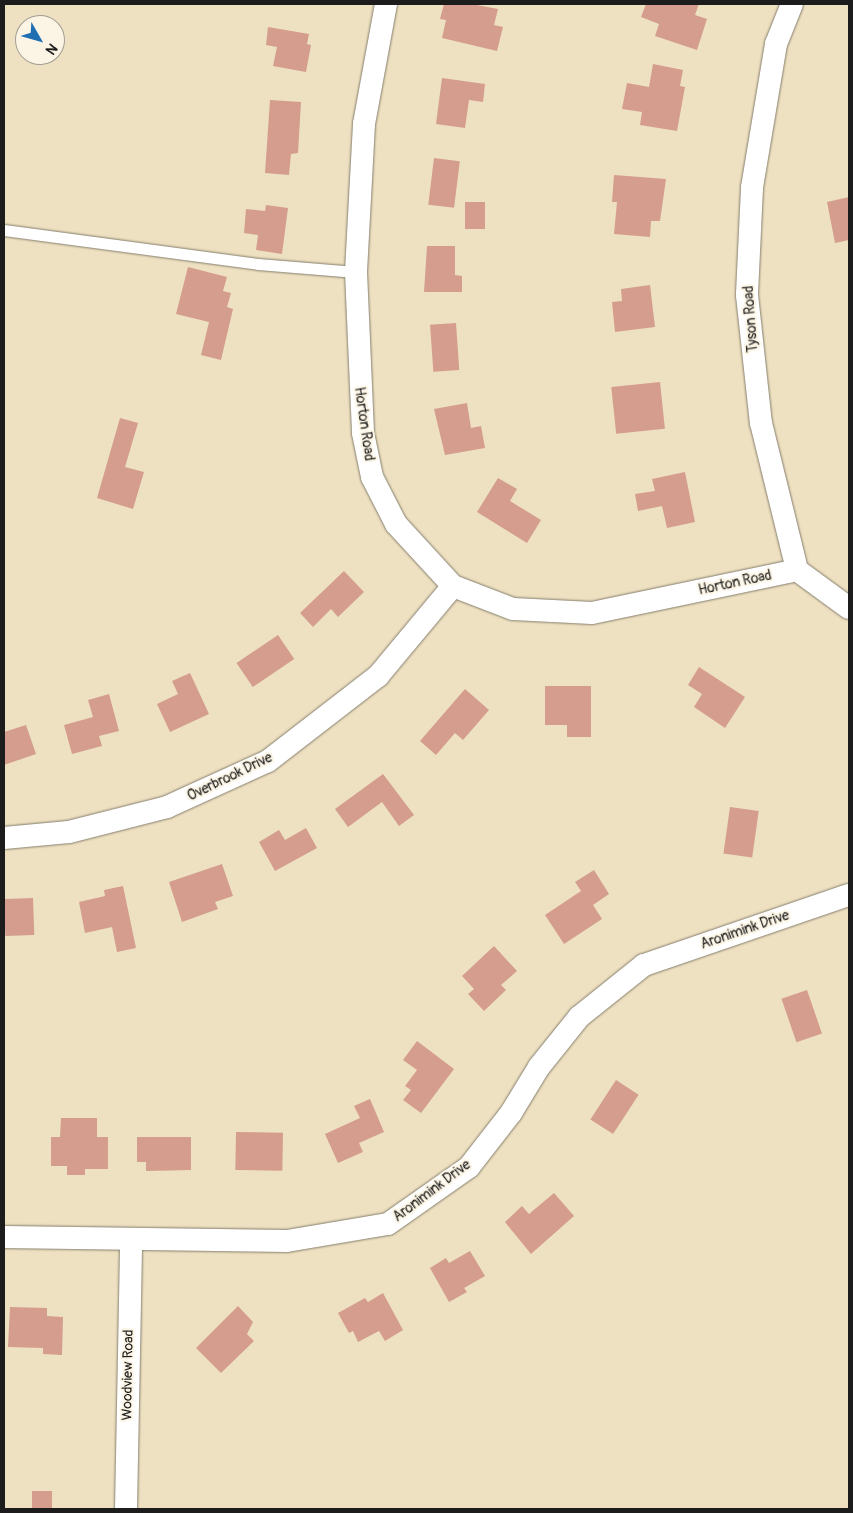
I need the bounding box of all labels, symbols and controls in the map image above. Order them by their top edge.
north arrow [15,15,65,65]
text: N [42,40,61,58]
street label: Tyson Road [740,285,762,353]
street label: Horton Road [351,386,377,462]
street label: Horton Road [697,567,773,599]
street label: Overbrook Drive [185,749,275,805]
street label: Aronimink Drive [698,907,792,953]
street label: Aronimink Drive [390,1156,474,1226]
street label: Woodview Road [119,1329,137,1421]

